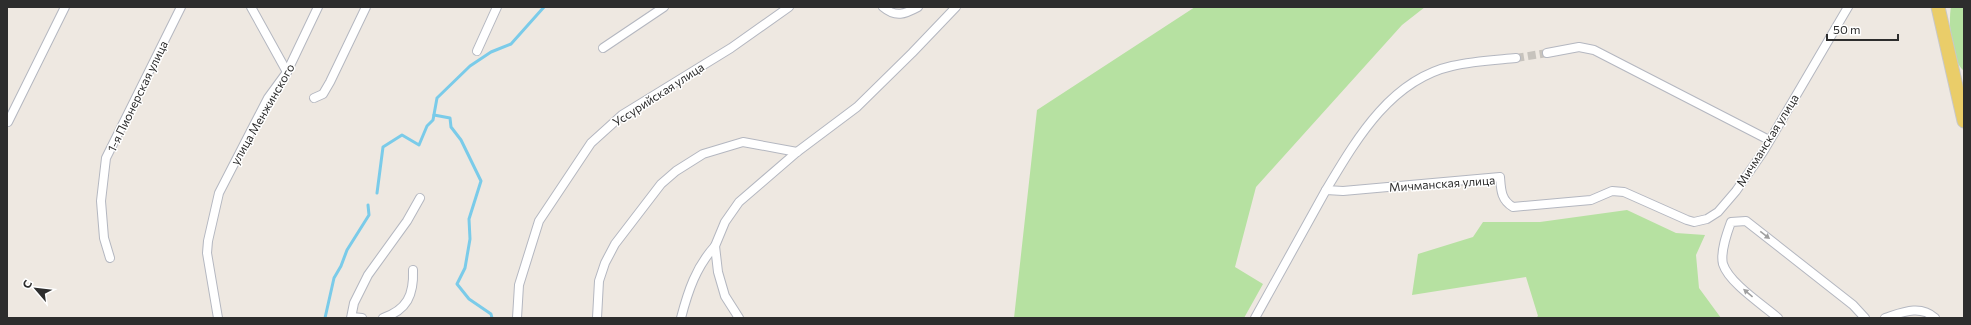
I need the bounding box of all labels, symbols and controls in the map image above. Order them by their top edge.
scale bar [1827,16,1898,42]
text: 50 m [1833,22,1861,36]
street label: 1-я Пионерская улица [104,38,170,154]
street label: Уссурийская улица [610,59,706,129]
street label: улица Менжинского [227,61,297,167]
street label: Мичманская улица [1733,91,1801,189]
street label: Мичманская улица [1388,172,1496,194]
one-way arrow [1759,231,1770,240]
north arrow [16,269,56,309]
text: С [19,277,34,290]
one-way arrow [1743,288,1754,297]

